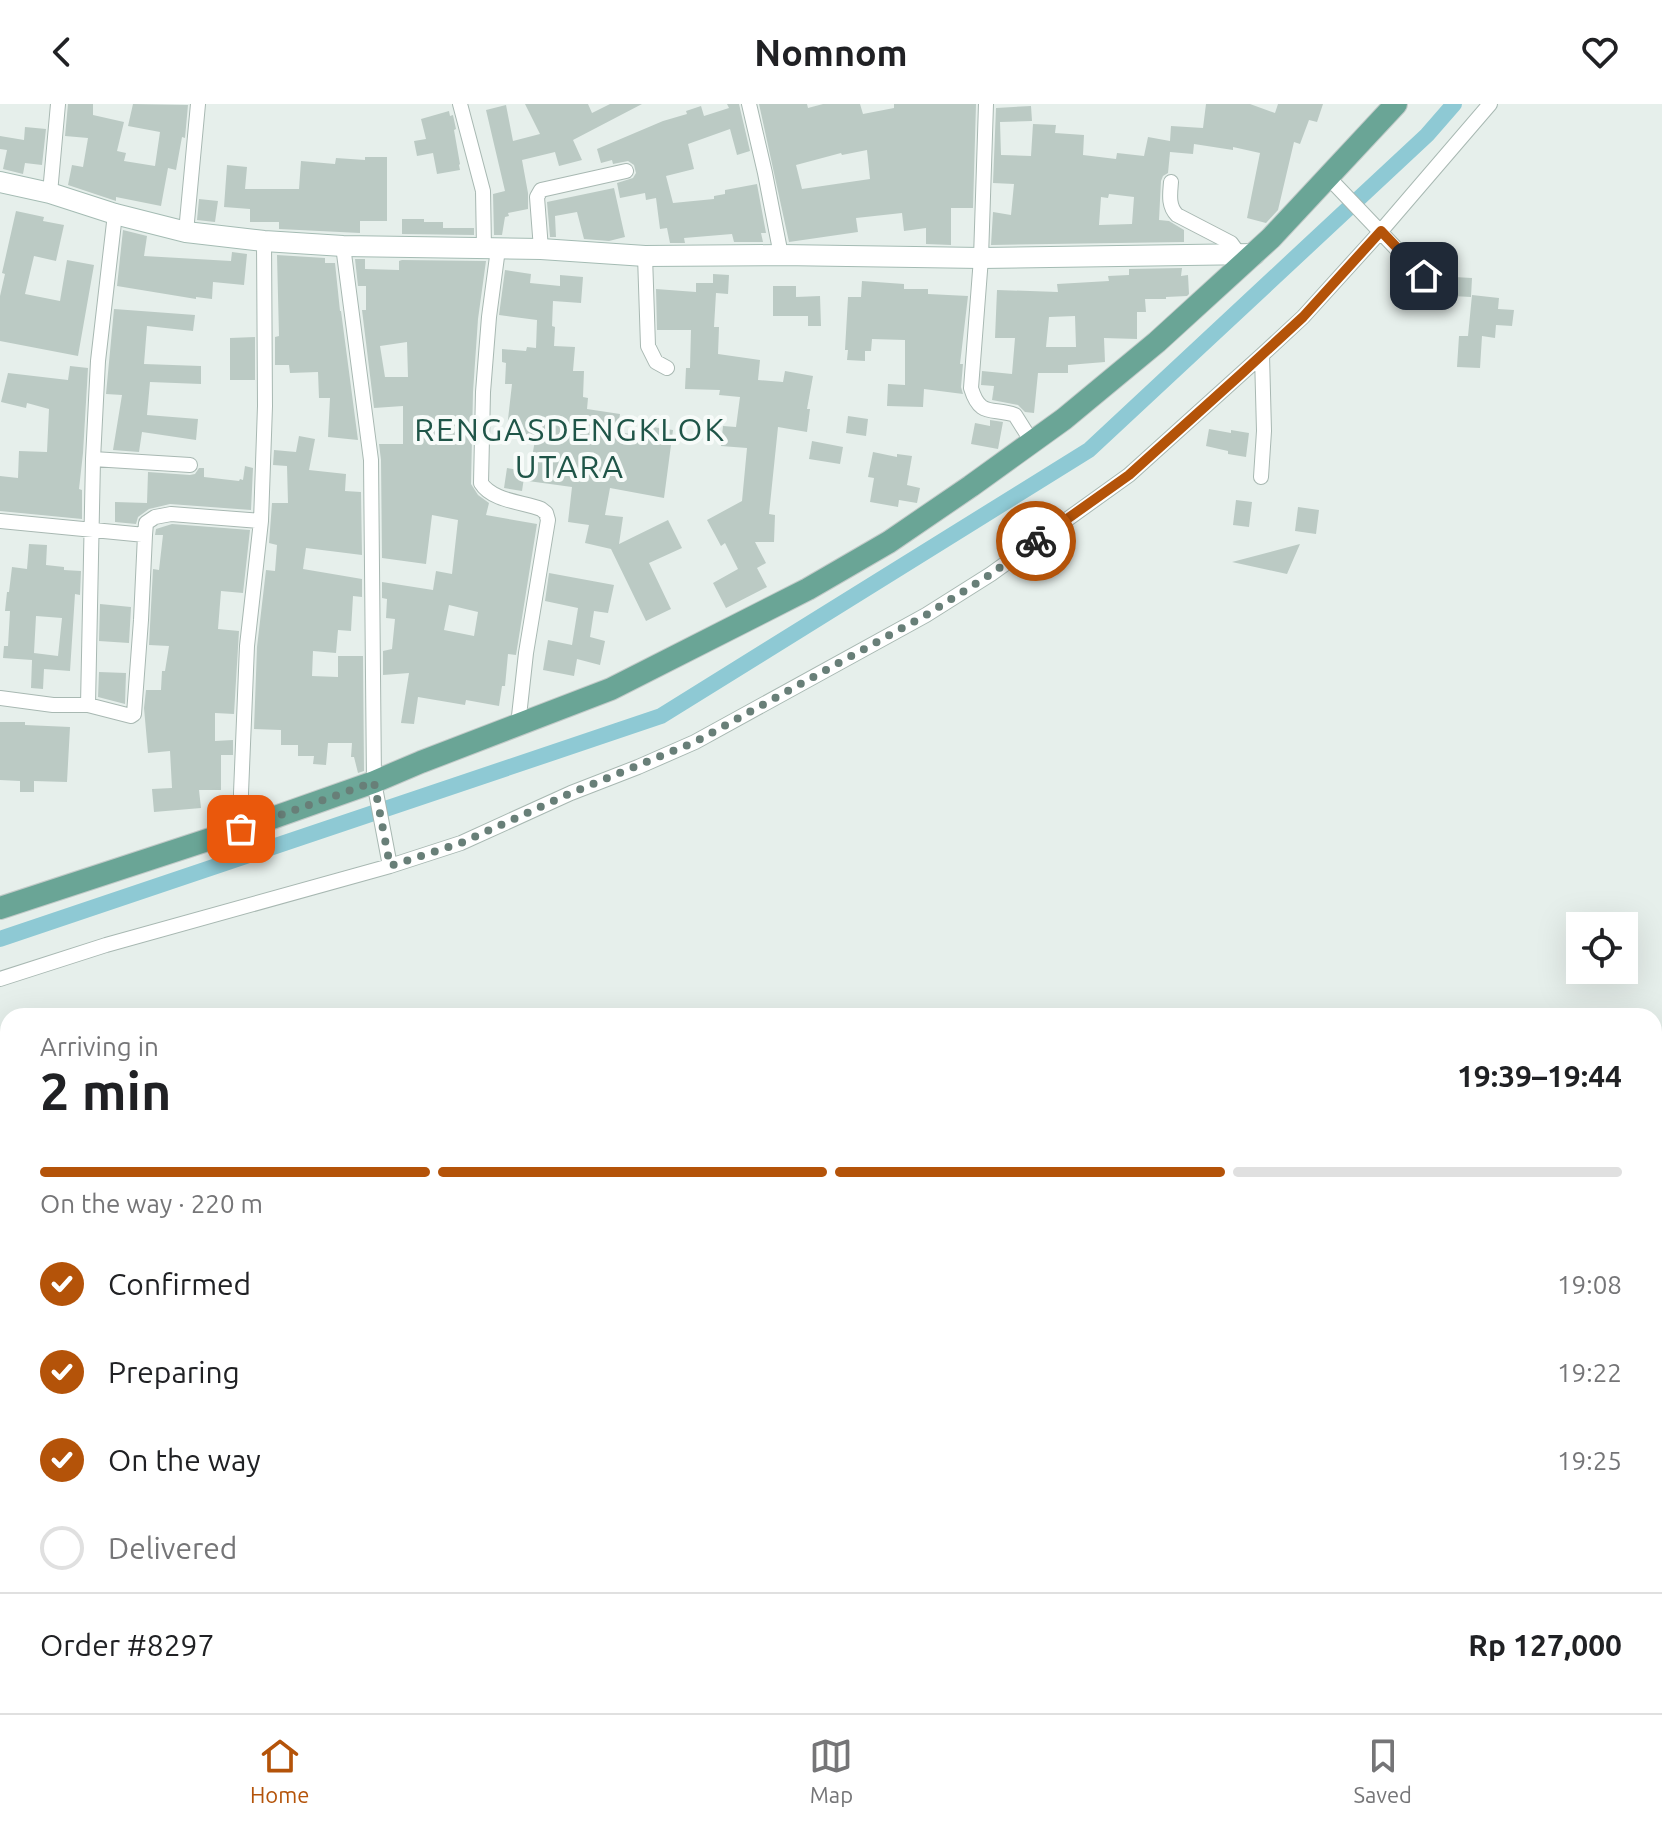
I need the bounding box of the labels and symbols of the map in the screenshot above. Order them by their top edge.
pin [1390,242,1458,310]
district label: RENGASDENGKLOK UTARA [414,411,726,484]
courier [996,501,1076,581]
pin [207,795,275,863]

